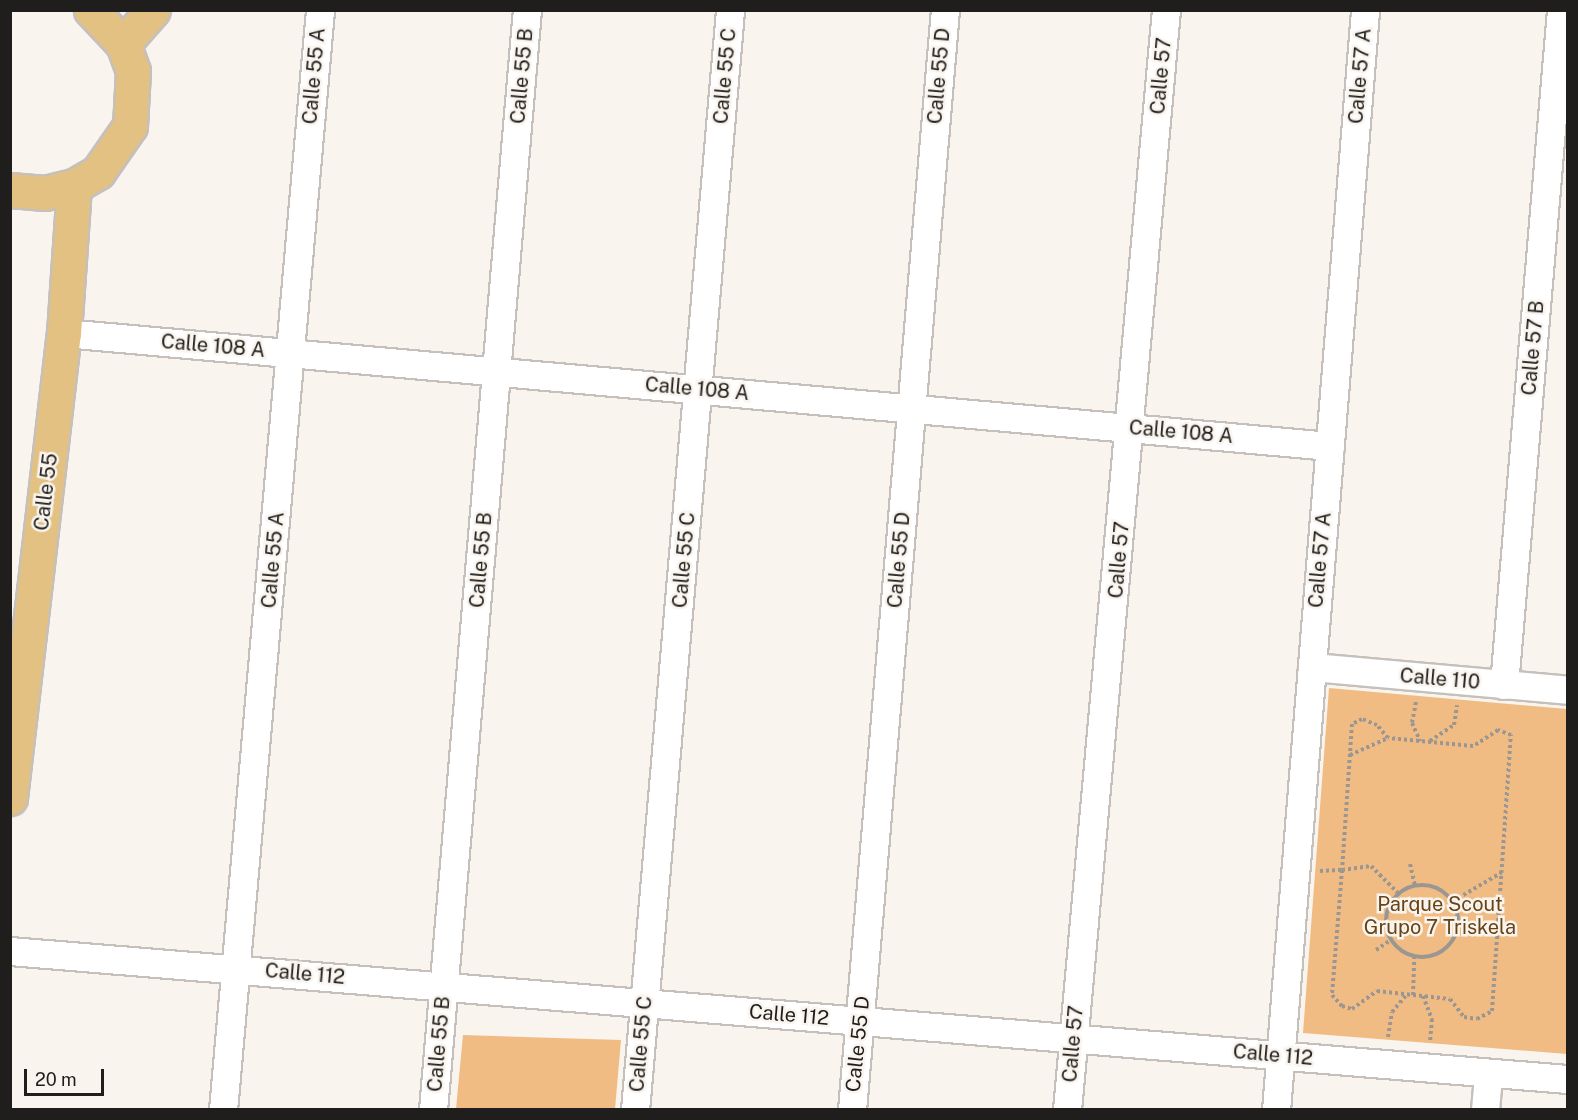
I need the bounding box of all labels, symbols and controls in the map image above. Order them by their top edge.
street label: Calle 55 A [298,27,330,125]
street label: Calle 55 B [506,27,538,125]
street label: Calle 55 C [709,27,741,125]
street label: Calle 55 D [923,27,955,125]
street label: Calle 57 A [1344,27,1376,125]
street label: Calle 57 [1146,37,1176,115]
street label: Calle 57 B [1517,299,1549,397]
street label: Calle 108 A [160,329,266,363]
street label: Calle 108 A [644,372,750,406]
street label: Calle 108 A [1128,415,1234,449]
street label: Calle 55 [29,452,63,532]
street label: Calle 55 A [257,511,289,609]
street label: Calle 55 B [465,511,497,609]
street label: Calle 55 C [668,511,700,609]
street label: Calle 55 D [883,511,915,609]
street label: Calle 57 A [1304,511,1336,609]
street label: Calle 57 [1104,521,1134,599]
street label: Calle 110 [1399,664,1481,694]
park label: Parque Scout Grupo 7 Triskela [1364,892,1516,939]
street label: Calle 112 [264,959,346,989]
street label: Calle 55 B [423,995,455,1093]
street label: Calle 55 C [625,995,657,1093]
street label: Calle 55 D [841,995,875,1093]
street label: Calle 112 [748,1000,830,1030]
street label: Calle 57 [1058,1005,1088,1083]
street label: Calle 112 [1232,1040,1314,1070]
scale bar [27,1057,106,1095]
text: 20 m [35,1069,77,1090]

